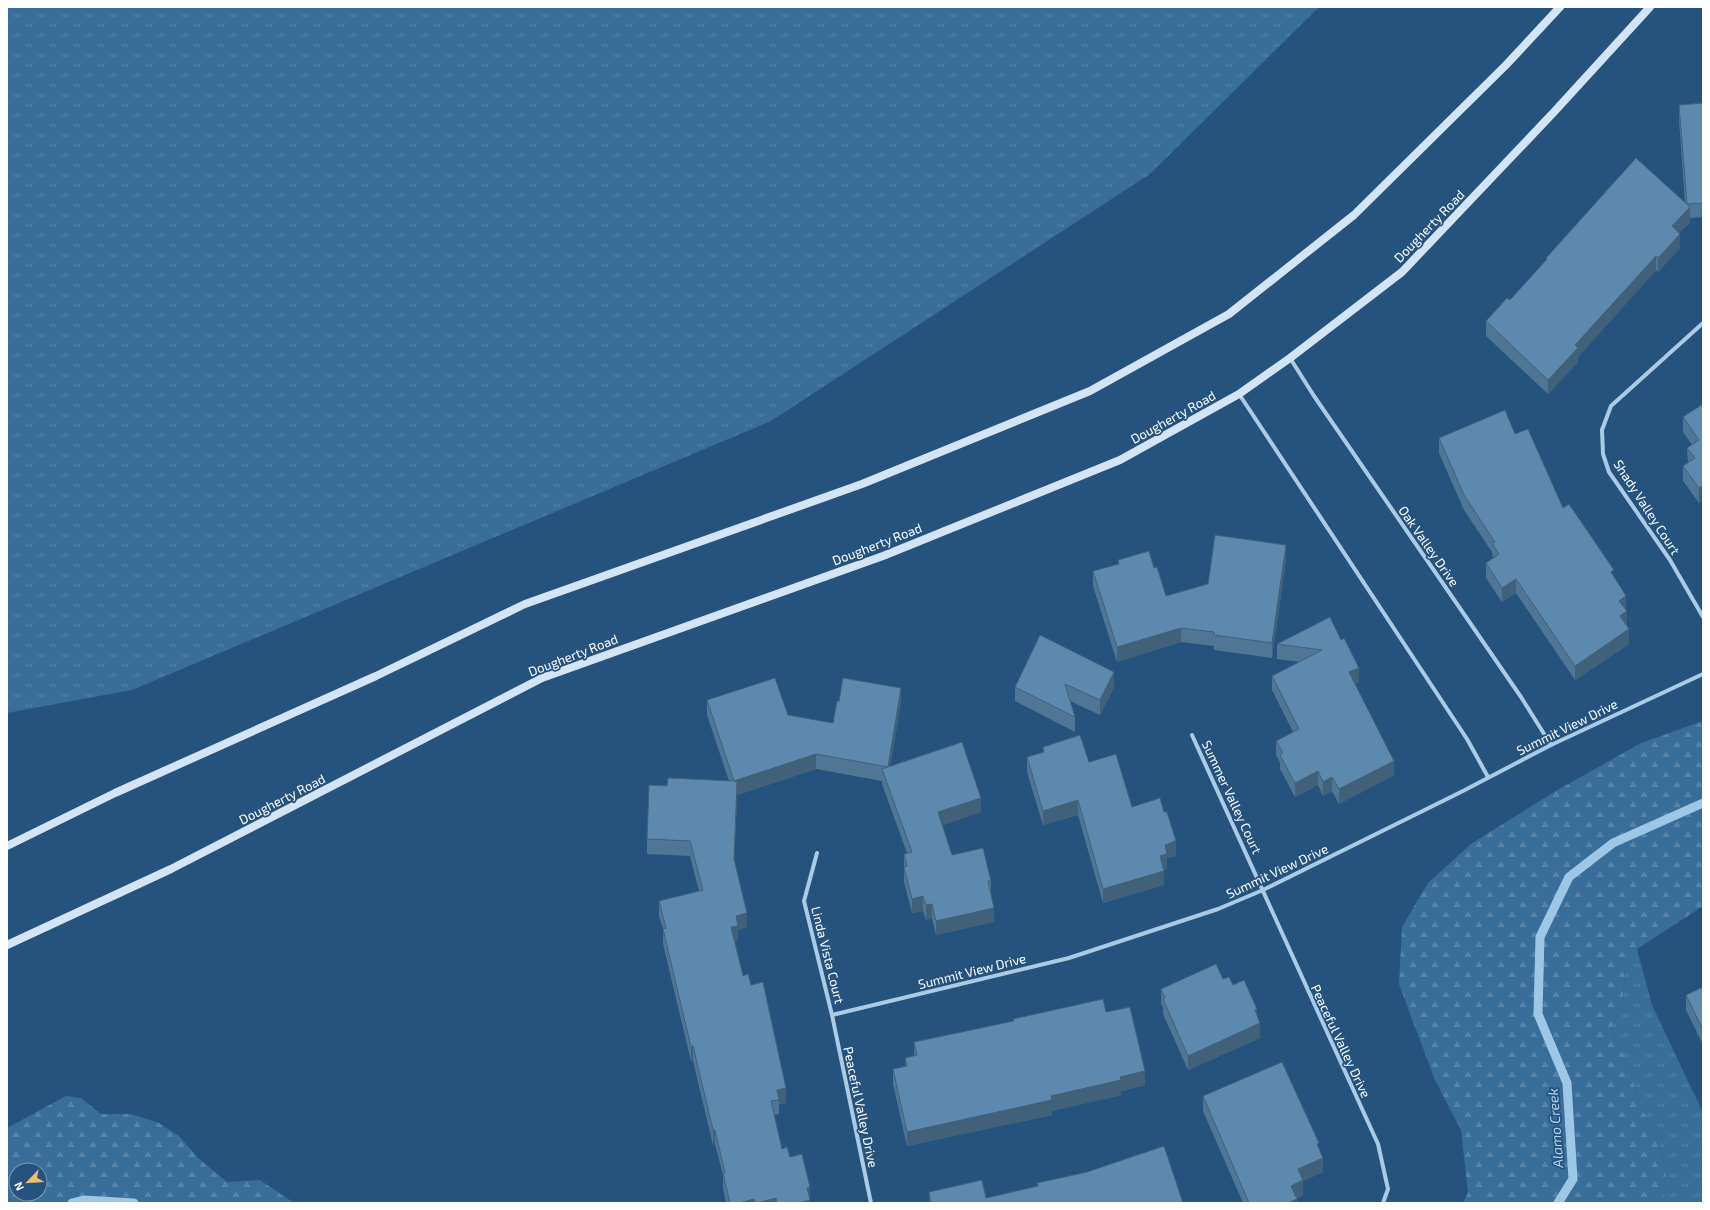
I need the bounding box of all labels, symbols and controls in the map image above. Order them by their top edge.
street label: Dougherty Road [1390,186,1468,266]
street label: Dougherty Road [1128,387,1218,447]
street label: Shady Valley Court [1610,457,1684,557]
street label: Oak Valley Drive [1395,503,1463,589]
street label: Dougherty Road [830,520,924,568]
street label: Dougherty Road [526,631,620,679]
street label: Summit View Drive [1514,696,1620,758]
street label: Summer Valley Court [1199,738,1265,856]
street label: Dougherty Road [236,770,328,828]
street label: Summit View Drive [1224,840,1331,902]
street label: Linda Vista Court [808,905,848,1005]
street label: Summit View Drive [916,950,1028,992]
street label: Peaceful Valley Drive [1308,982,1374,1100]
street label: Peaceful Valley Drive [840,1045,882,1169]
water label: Alamo Creek [1544,1088,1566,1169]
north arrow [8,1162,48,1202]
text: N [11,1180,26,1193]

